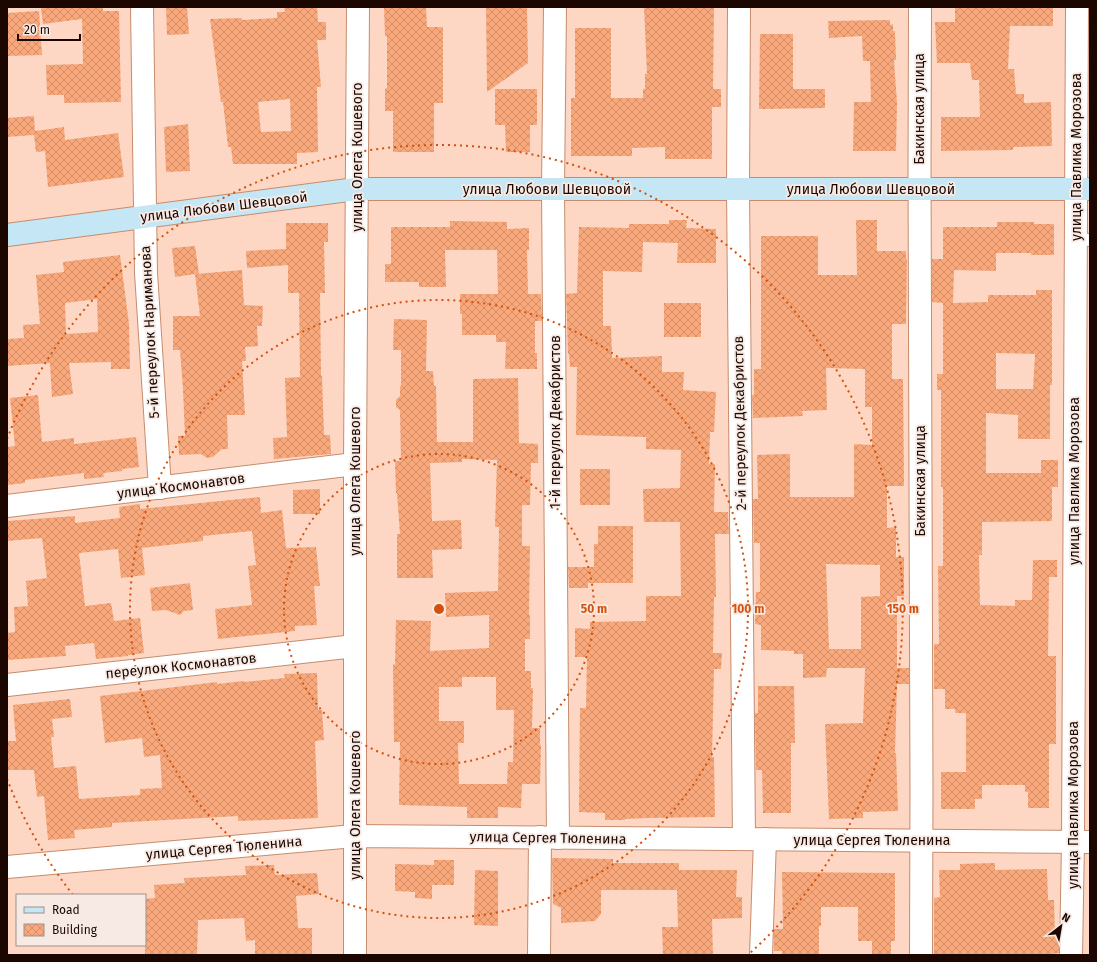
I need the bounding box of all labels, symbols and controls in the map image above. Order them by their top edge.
scale bar [18,16,80,42]
text: 20 m [24,23,50,37]
street label: Бакинская улица [911,53,928,165]
street label: улица Павлика Морозова [1068,73,1085,241]
street label: улица Олега Кошевого [349,82,366,232]
street label: улица Любови Шевцовой [463,181,631,198]
street label: улица Любови Шевцовой [787,181,955,198]
street label: улица Любови Шевцовой [139,188,309,226]
street label: 5-й переулок Нариманова [137,245,163,419]
street label: 1-й переулок Декабристов [547,335,564,509]
street label: 2-й переулок Декабристов [730,335,750,511]
street label: улица Павлика Морозова [1066,397,1083,565]
street label: улица Олега Кошевого [347,406,364,556]
street label: Бакинская улица [912,425,929,537]
street label: улица Космонавтов [116,470,246,502]
centre of rings [432,602,446,616]
text: 50 m [581,602,607,616]
text: 100 m [732,602,764,616]
text: 150 m [887,602,919,616]
street label: переулок Космонавтов [105,650,257,682]
street label: улица Павлика Морозова [1065,721,1082,889]
street label: улица Олега Кошевого [347,730,364,880]
street label: улица Сергея Тюленина [469,828,627,848]
street label: улица Сергея Тюленина [794,832,950,849]
street label: улица Сергея Тюленина [145,833,303,863]
legend [16,894,146,946]
text: Road [52,903,80,917]
north arrow [1041,906,1081,946]
text: N [1059,910,1072,925]
text: Building [52,923,98,937]

